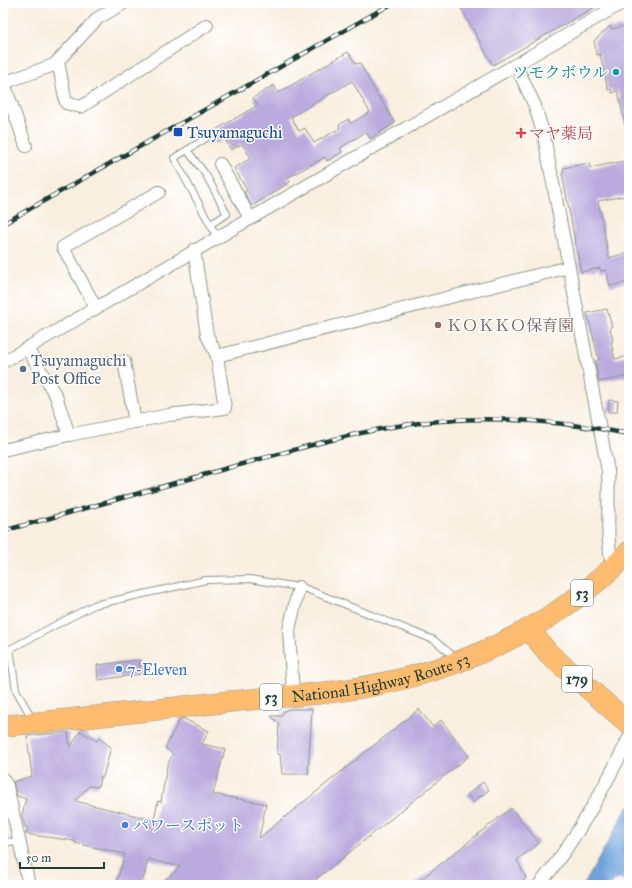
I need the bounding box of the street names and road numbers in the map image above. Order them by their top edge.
road number: 53 [571,580,593,606]
street label: National Highway Route 53 [291,649,472,705]
road number: 179 [562,666,592,692]
road number: 53 [260,684,282,710]

